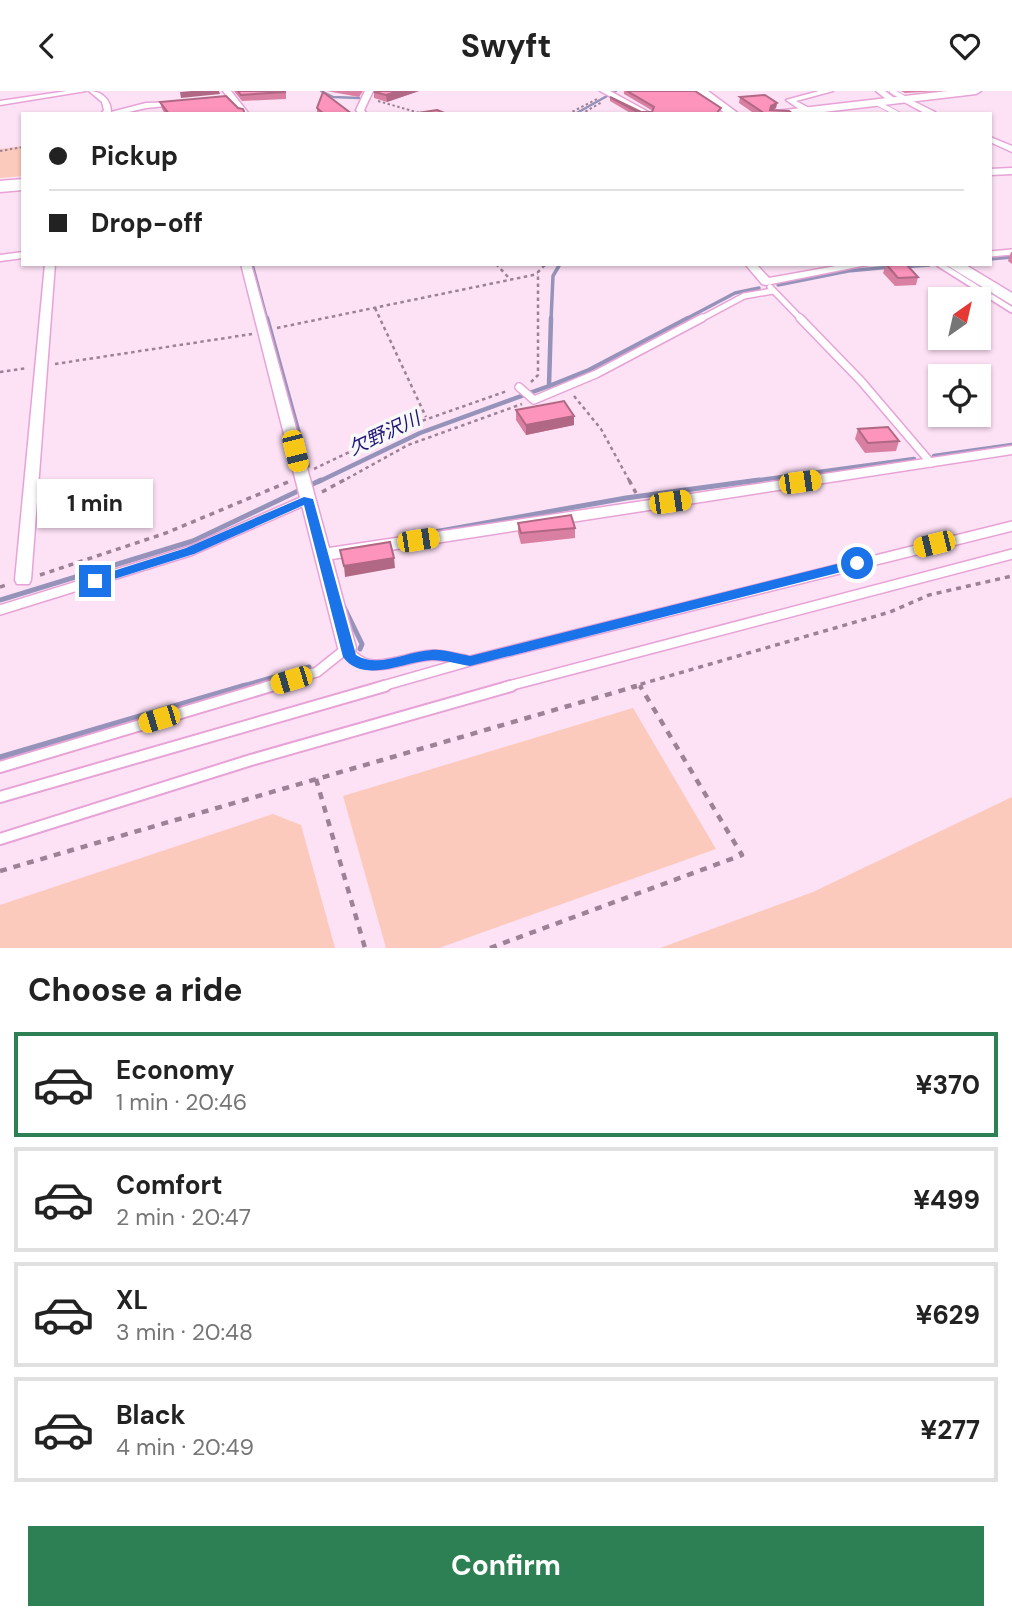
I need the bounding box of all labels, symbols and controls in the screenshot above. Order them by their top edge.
text: Swyft [461,25,551,67]
icon: back [28,27,66,65]
icon: heart [946,27,984,65]
text: Pickup [91,139,178,173]
text: Drop-off [91,206,203,240]
north arrow [928,287,990,350]
map controls [928,287,991,427]
button: locate [928,364,991,427]
water label: 欠野沢川 [344,405,426,461]
car [280,428,311,474]
car [778,469,823,495]
callout: 1 min [37,479,153,529]
text: 1 min [67,488,123,518]
car [648,489,693,515]
car [396,526,441,554]
car [912,529,957,559]
route start [841,547,873,579]
route end [79,565,111,597]
car [268,664,315,696]
car [136,703,183,735]
text: Choose a ride [28,969,243,1011]
icon: car [32,1053,95,1116]
text: Economy [116,1053,234,1087]
text: ¥370 [915,1068,980,1102]
text: 1 min · 20:46 [116,1087,247,1117]
icon: car [32,1168,95,1231]
text: Comfort [116,1168,222,1202]
text: ¥499 [913,1183,980,1217]
text: 2 min · 20:47 [116,1202,251,1232]
icon: car [32,1283,95,1346]
text: XL [116,1283,148,1317]
text: ¥629 [915,1298,980,1332]
text: 3 min · 20:48 [116,1317,253,1347]
icon: car [32,1398,95,1461]
text: Black [116,1398,186,1432]
text: ¥277 [920,1413,980,1447]
text: 4 min · 20:49 [116,1432,254,1462]
button: Confirm [28,1526,984,1606]

